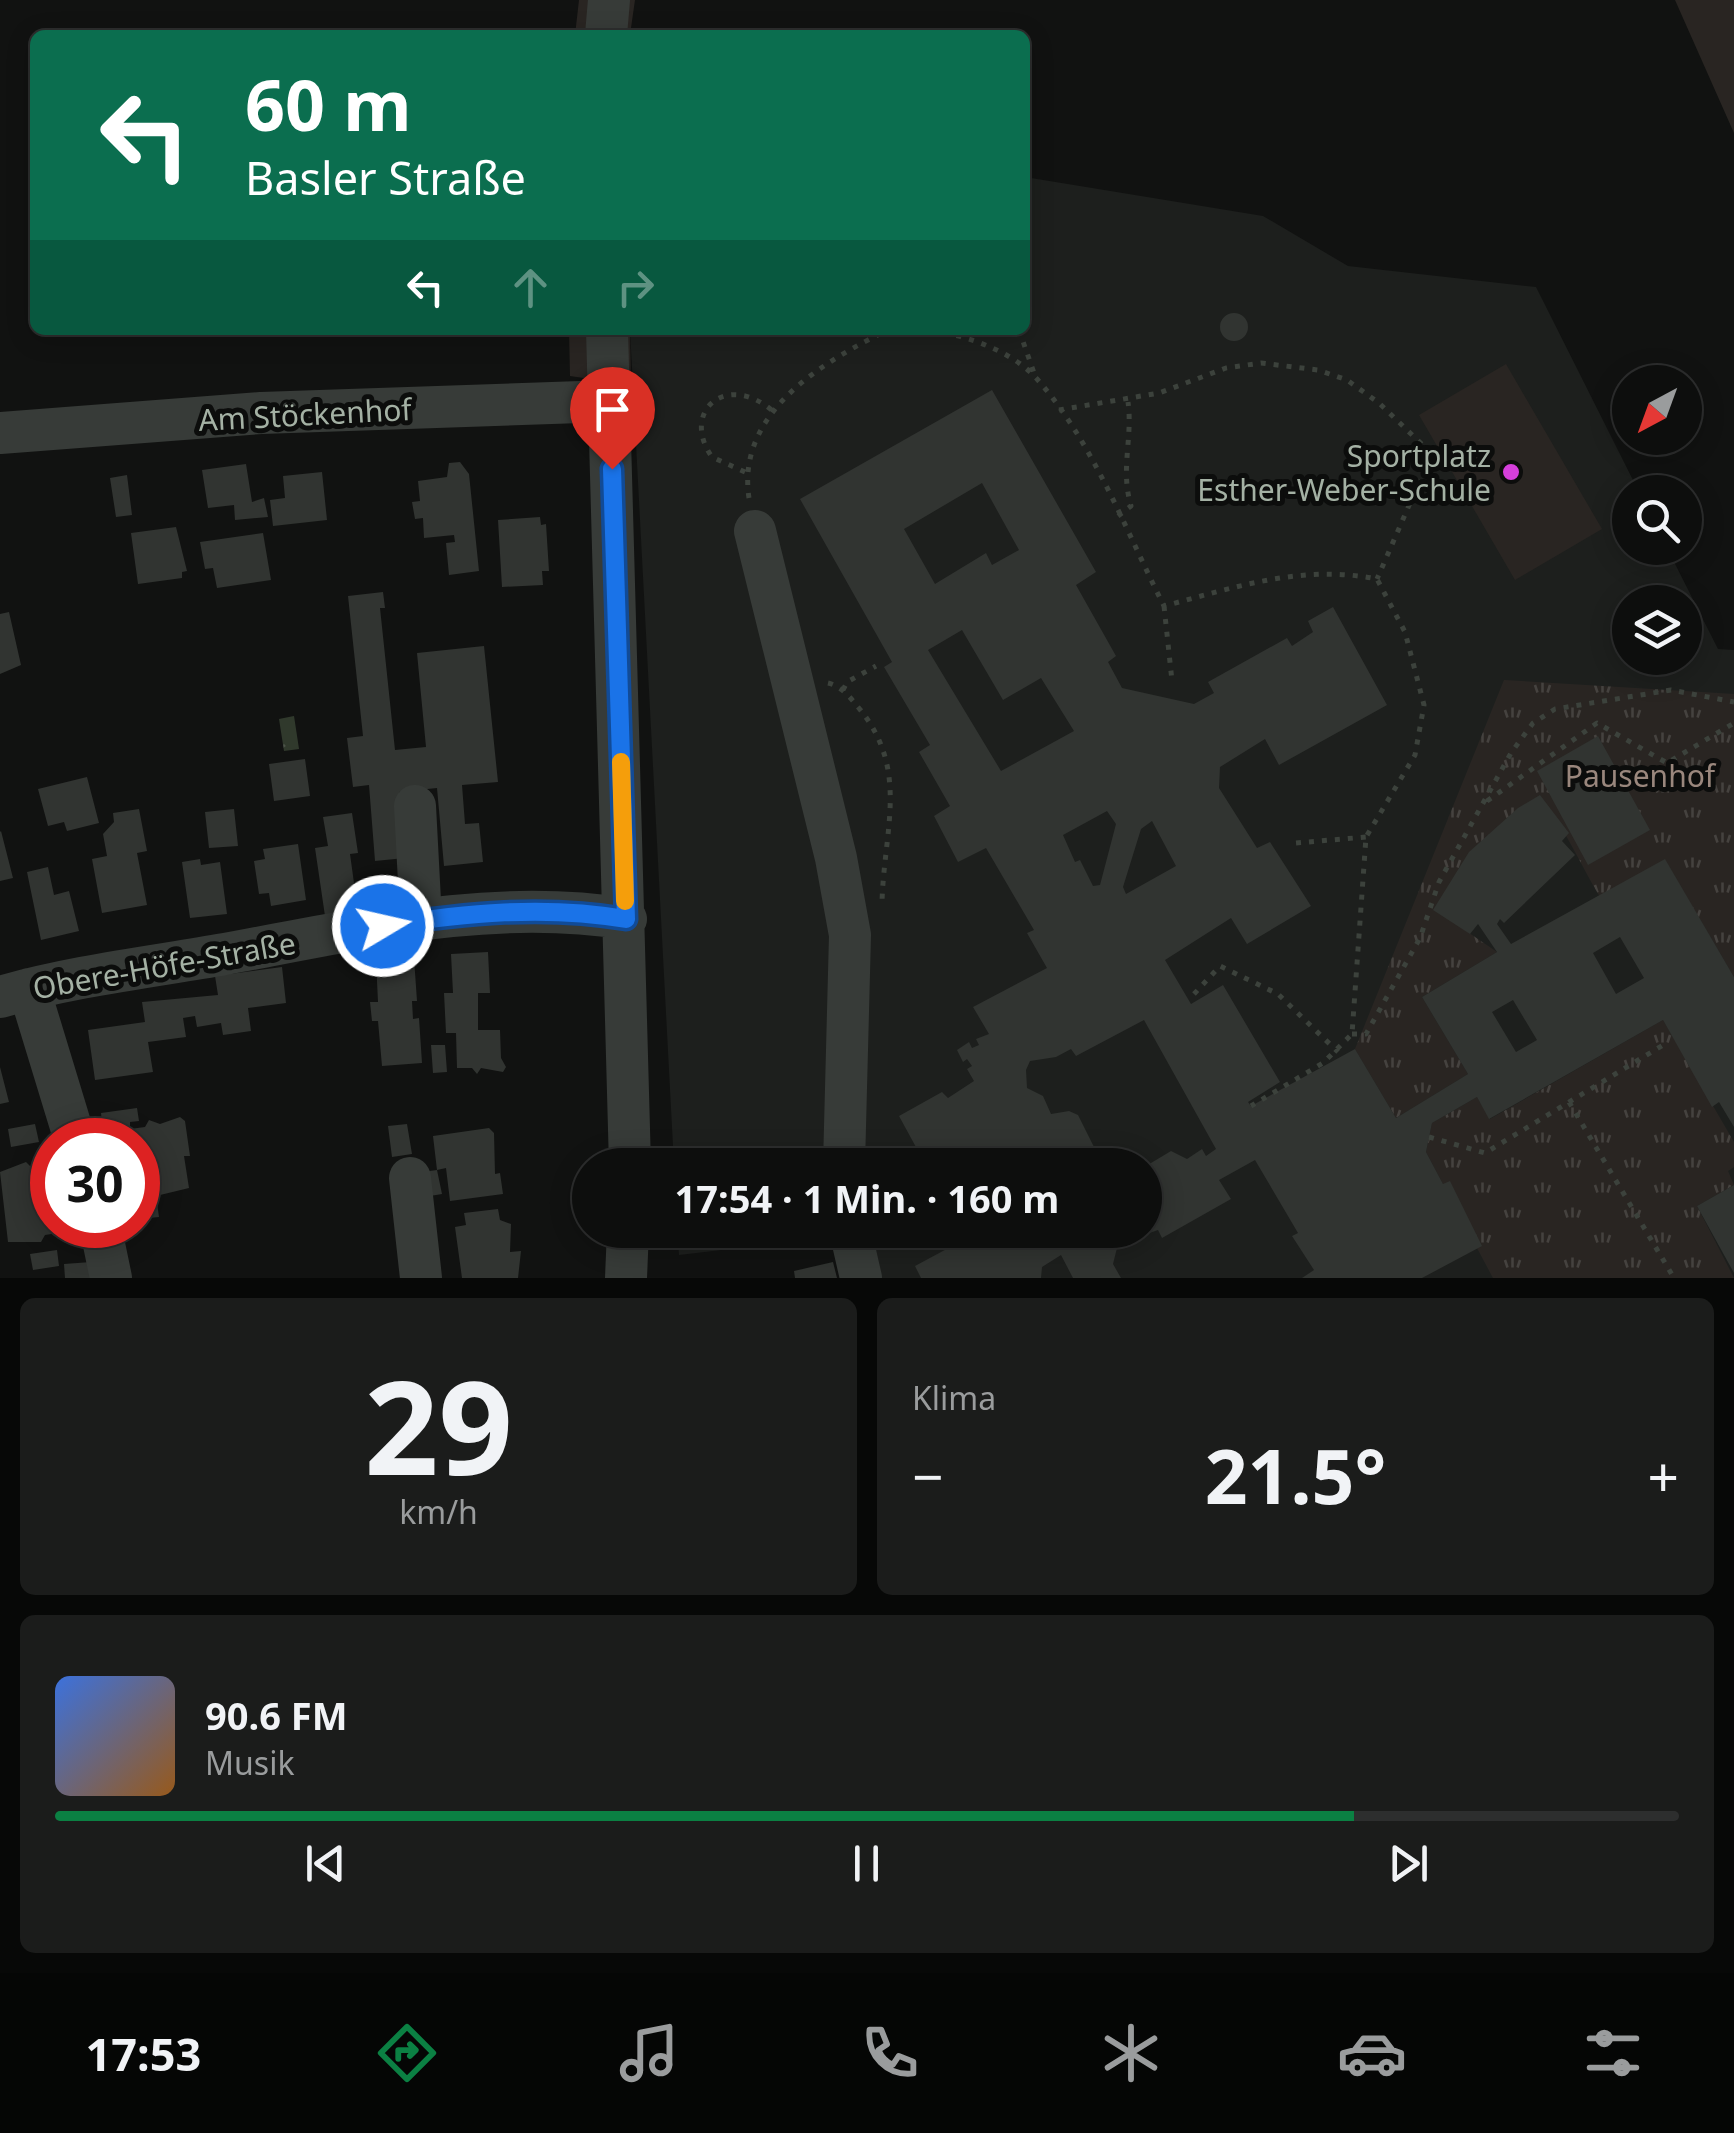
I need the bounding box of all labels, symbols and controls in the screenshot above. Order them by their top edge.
text: 60 m [245,56,412,152]
icon: left [80,70,210,200]
text: Basler Straße [245,147,526,208]
icon: left [398,260,453,315]
icon: ahead [503,260,558,315]
icon: right [608,260,663,315]
north arrow [1612,365,1702,455]
map controls [1612,365,1702,675]
pin [570,367,655,470]
icon: arrive [585,382,640,437]
street label: Am Stöckenhof [197,388,414,440]
place label: Sportplatz Esther-Weber-Schule [1197,435,1491,510]
marker: Sportplatz Esther-Weber-Schule [1500,461,1522,483]
button: search [1612,475,1702,565]
button: layers [1612,585,1702,675]
park label: Pausenhof [1565,755,1717,796]
position arrow [331,874,435,978]
street label: Obere-Höfe-Straße [29,922,299,1008]
speed limit sign: 30 [30,1118,160,1248]
text: 17:54 · 1 Min. · 160 m [675,1172,1059,1224]
text: 29 [364,1336,513,1513]
text: Klima [912,1376,996,1419]
text: 21.5° [1205,1424,1386,1526]
text: − [912,1438,943,1513]
text: + [1648,1438,1679,1513]
text: km/h [399,1490,478,1533]
text: 90.6 FM [205,1689,347,1741]
text: Musik [205,1741,294,1784]
icon: previous [298,1836,353,1891]
icon: pause [839,1836,894,1891]
icon: next [1381,1836,1436,1891]
icon: directions [372,2018,442,2088]
icon: music [614,2018,684,2088]
icon: phone [855,2018,925,2088]
icon: climate [1096,2018,1166,2088]
icon: car [1337,2018,1407,2088]
icon: filters [1578,2018,1648,2088]
text: 17:53 [86,2023,201,2084]

